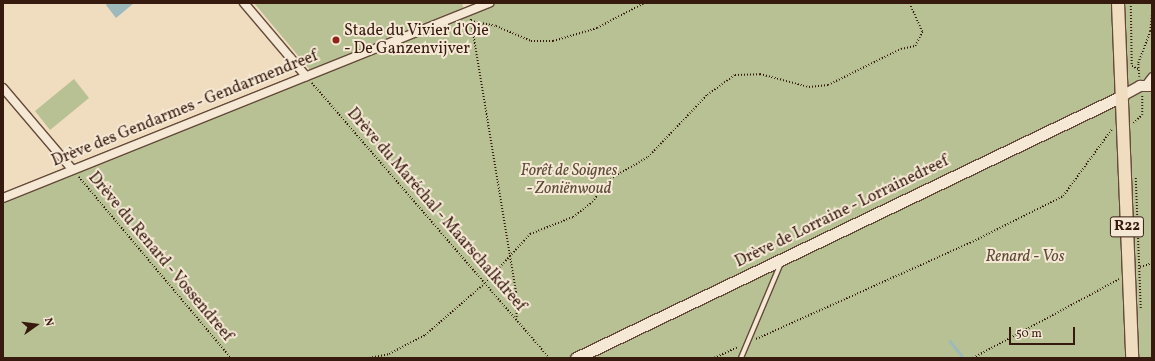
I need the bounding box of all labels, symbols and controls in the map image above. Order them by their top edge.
place label: Stade du Vivier d'Oie - De Ganzenvijver [344,21,489,59]
marker: Stade du Vivier d'Oie - De Ganzenvijver [331,35,341,45]
street label: Drève des Gendarmes - Gendarmendreef [49,47,321,171]
street label: Drève du Maréchal - Maarschalkdreef [342,104,530,316]
street label: Drève de Lorraine - Lorrainedreef [732,152,952,272]
park label: Forêt de Soignes - Zoniënwoud [521,161,617,199]
street label: Drève du Renard - Vossendreef [83,168,237,346]
road number: R22 [1109,214,1145,240]
park label: Renard - Vos [985,247,1065,267]
north arrow [16,305,56,345]
text: N [40,316,56,328]
scale bar [1011,319,1077,345]
text: 50 m [1016,326,1042,342]

